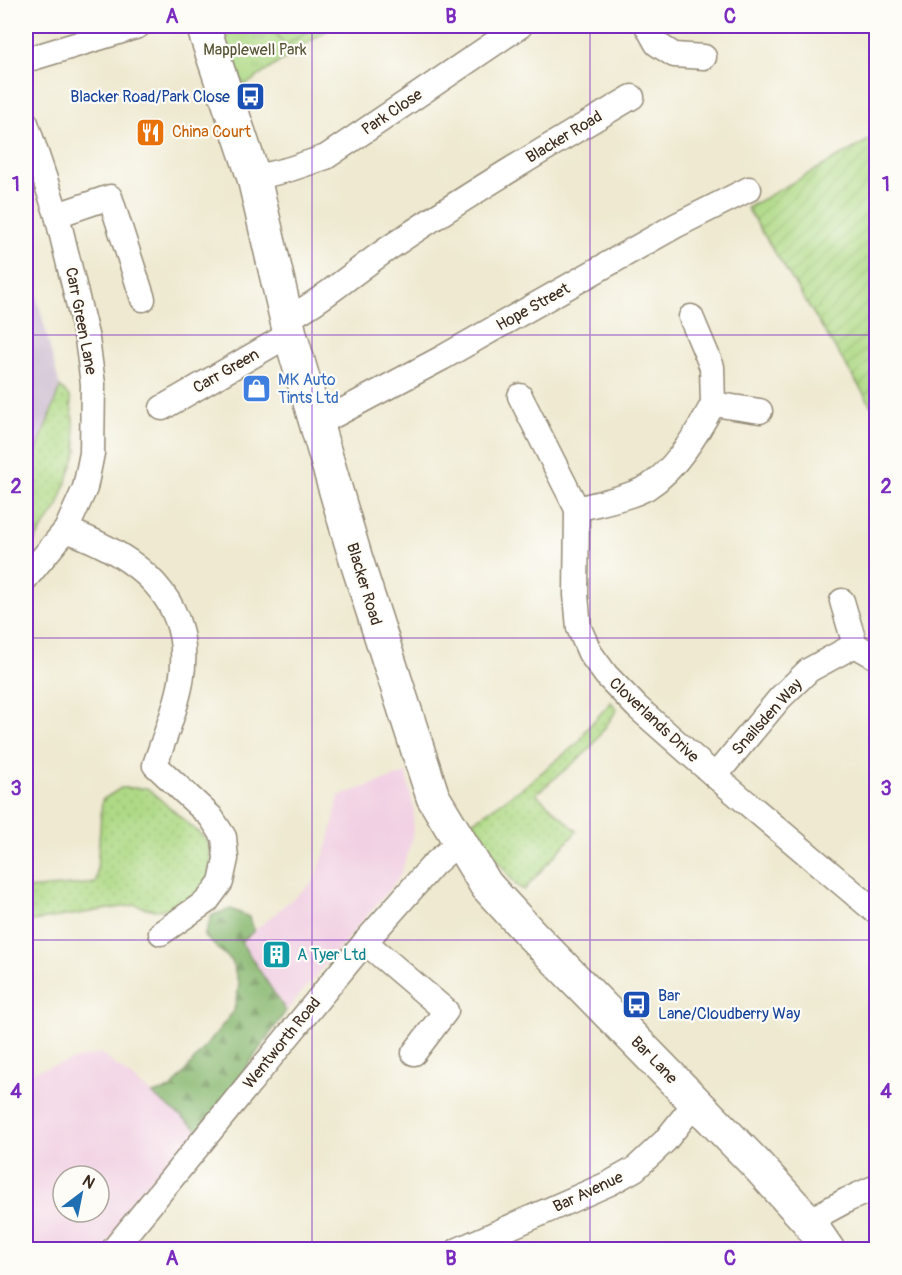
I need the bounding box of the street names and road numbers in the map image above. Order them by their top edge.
street label: Park Close [358,84,426,140]
street label: Blacker Road [522,106,606,168]
street label: Carr Green Lane [61,266,101,377]
street label: Hope Street [493,278,574,335]
street label: Carr Green [190,344,262,398]
street label: Blacker Road [342,540,386,628]
street label: Cloverlands Drive [605,673,703,767]
street label: Snailsden Way [728,675,807,759]
street label: Wentworth Road [239,993,325,1093]
street label: Bar Lane [626,1032,682,1088]
street label: Bar Avenue [550,1167,626,1217]

